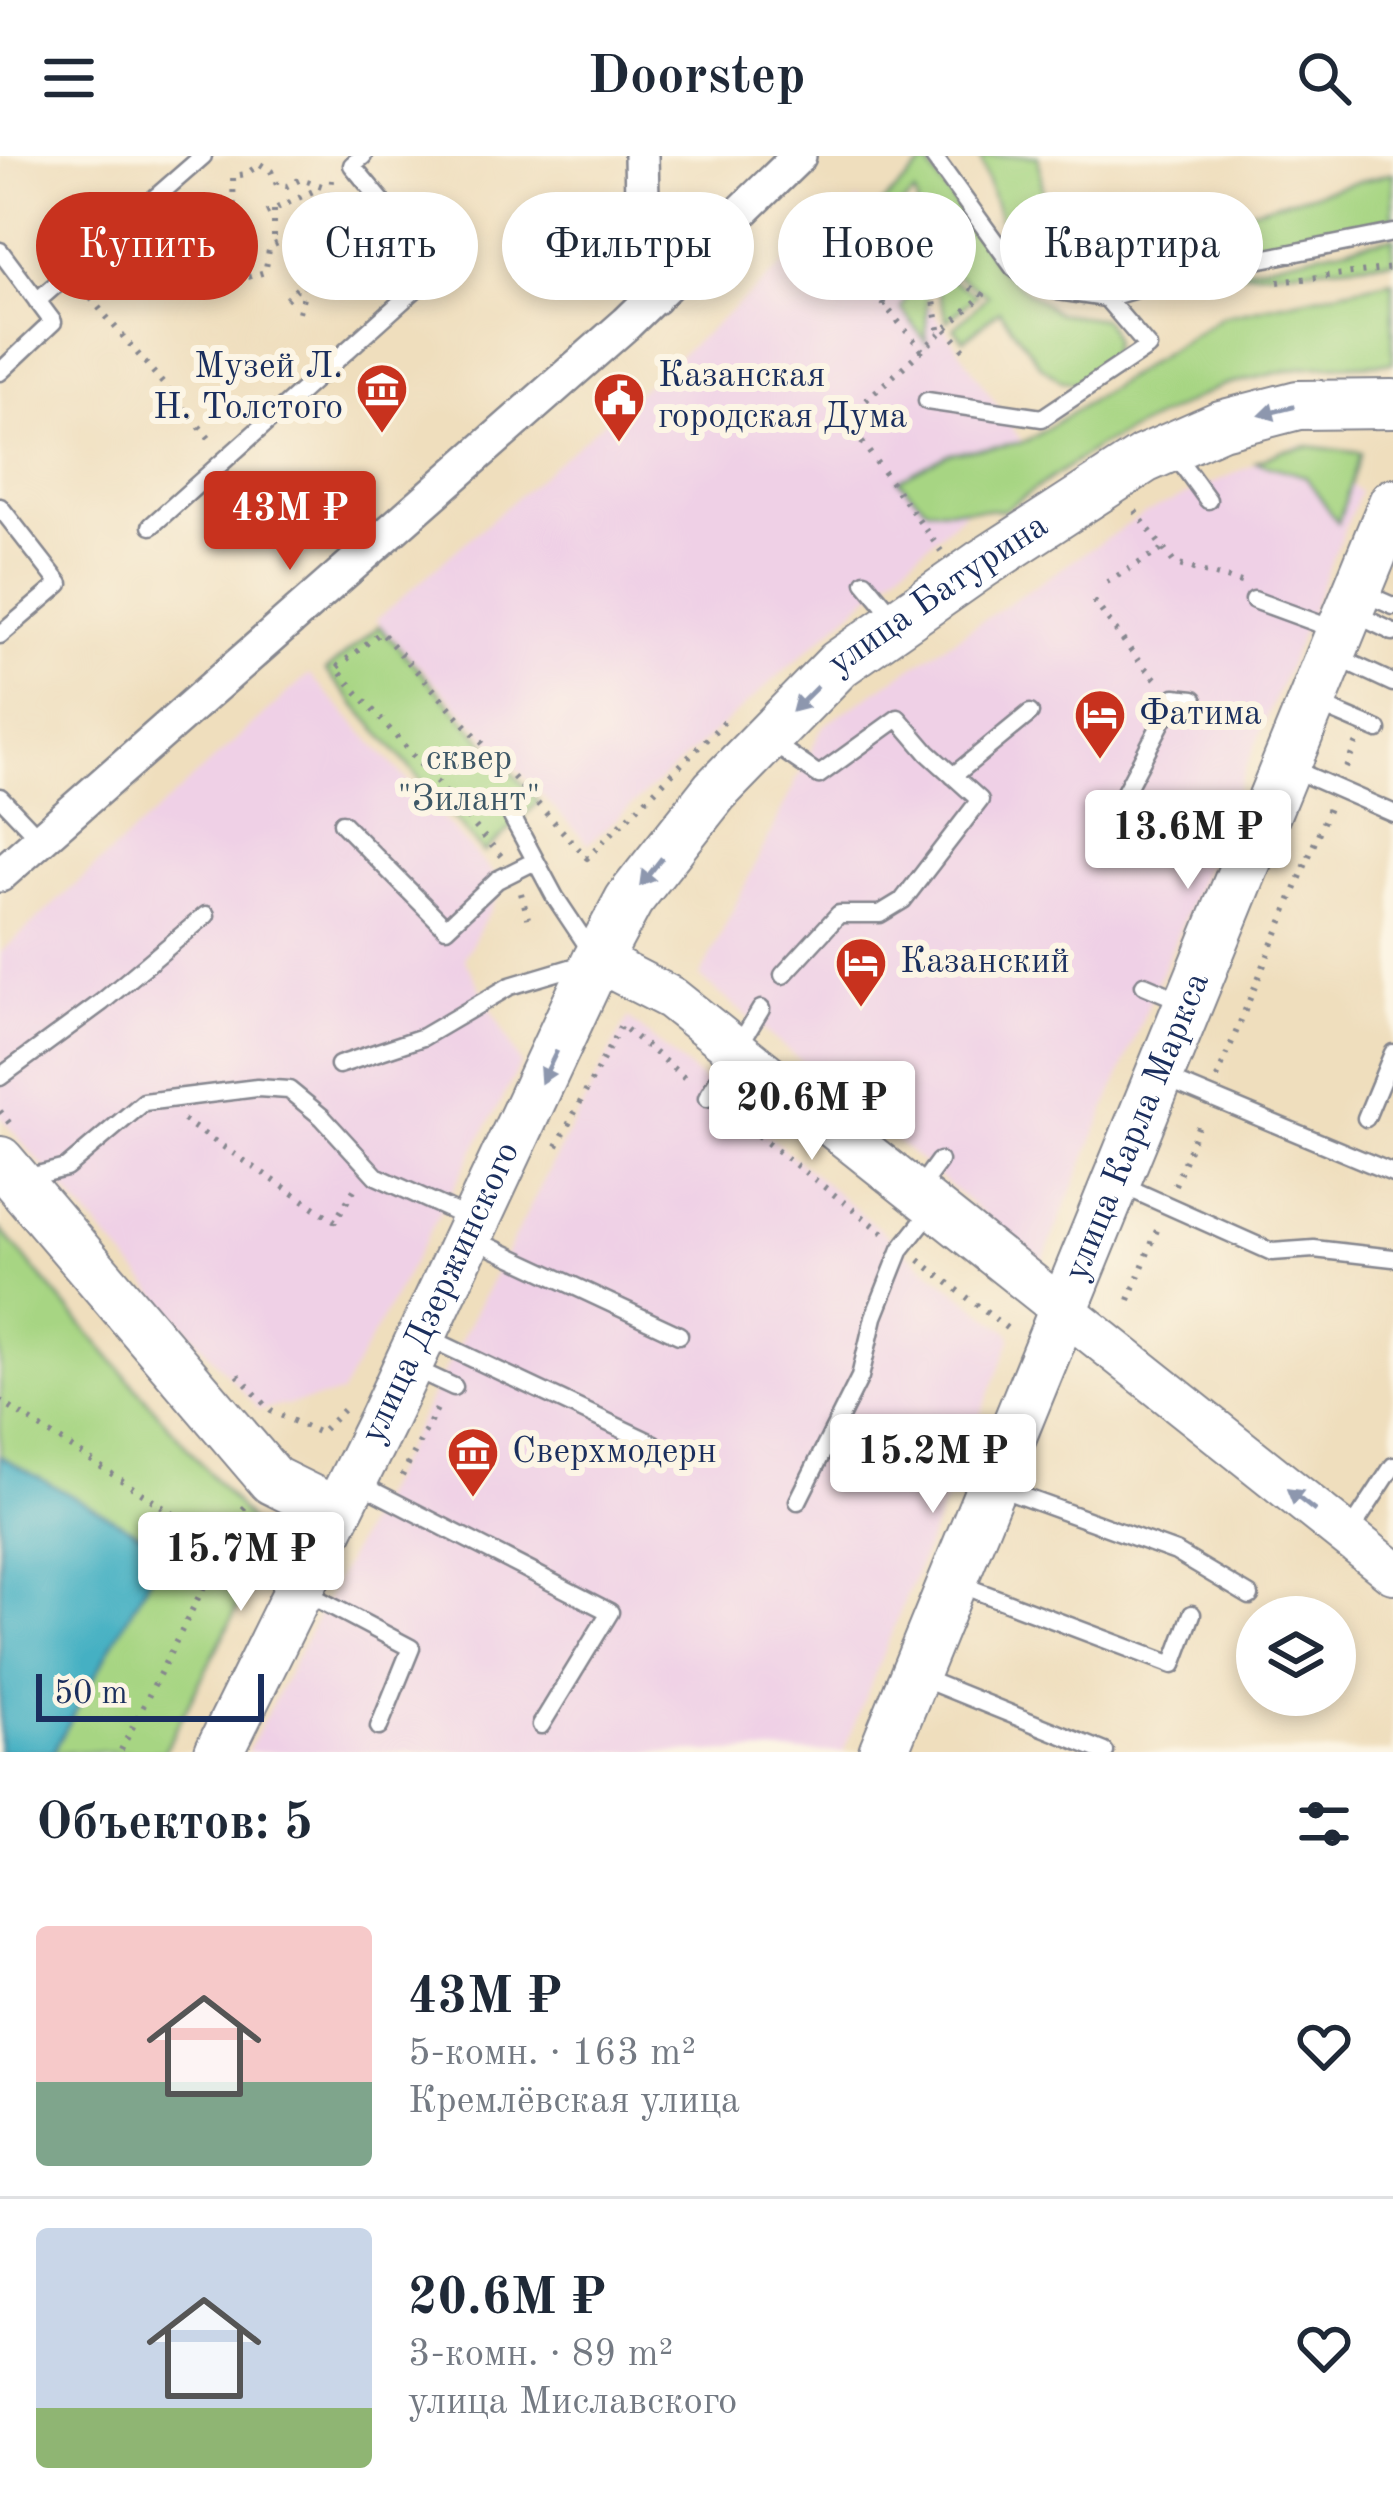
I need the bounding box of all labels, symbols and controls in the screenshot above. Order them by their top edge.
icon: menu [36,45,102,111]
icon: search [1291,45,1357,111]
text: Doorstep [587,51,806,105]
chip: Купить [36,192,258,300]
chip: Снять [282,192,478,300]
chip: Фильтры [502,192,754,300]
chip: Новое [778,192,976,300]
chip: Квартира [1000,192,1263,300]
place label: Музей Л. Н. Толстого [153,350,343,427]
place label: Казанская городская Дума [658,359,908,436]
museum icon: Музей Л. Н. Толстого [354,361,410,435]
public building icon: Казанская городская Дума [591,370,647,444]
one-way arrow [1258,402,1295,421]
pin: 43M ₽ [206,471,374,573]
text: 43M ₽ [231,490,349,529]
street label: улица Батурина [822,508,1055,683]
one-way arrow [791,684,819,713]
hotel icon: Фатима [1072,687,1128,761]
place label: Фатима [1139,697,1262,733]
park label: сквер "Зилант" [398,742,540,819]
pin: 13.6M ₽ [1077,790,1299,892]
text: 13.6M ₽ [1112,809,1264,848]
one-way arrow [639,857,664,888]
hotel icon: Казанский [833,935,889,1009]
place label: Казанский [900,945,1070,981]
street label: улица Карла Маркса [1059,968,1217,1286]
one-way arrow [539,1050,559,1085]
pin: 20.6M ₽ [701,1061,923,1163]
text: 20.6M ₽ [736,1080,888,1119]
street label: улица Дзержинского [356,1137,527,1450]
pin: 15.2M ₽ [822,1414,1044,1516]
museum icon: Сверхмодерн [445,1425,501,1499]
text: 15.2M ₽ [857,1433,1009,1472]
place label: Сверхмодерн [512,1435,717,1471]
one-way arrow [1285,1488,1316,1513]
pin: 15.7M ₽ [130,1512,352,1614]
text: 15.7M ₽ [165,1531,317,1570]
map controls [1236,1596,1356,1716]
button: layers [1236,1596,1356,1716]
scale bar [36,1668,264,1721]
text: 50 m [54,1678,128,1711]
icon: filters [1291,1791,1357,1857]
text: Объектов: 5 [36,1799,313,1850]
text: 43M ₽ [408,1973,563,2024]
icon: home [132,1974,276,2118]
icon: heart [1291,2013,1357,2079]
text: 5-комн. · 163 m² [408,2034,696,2073]
text: Кремлёвская улица [408,2082,740,2121]
text: 20.6M ₽ [408,2274,607,2325]
icon: home [132,2276,276,2420]
icon: heart [1291,2315,1357,2381]
text: 3-комн. · 89 m² [408,2335,673,2374]
text: улица Миславского [408,2383,737,2422]

